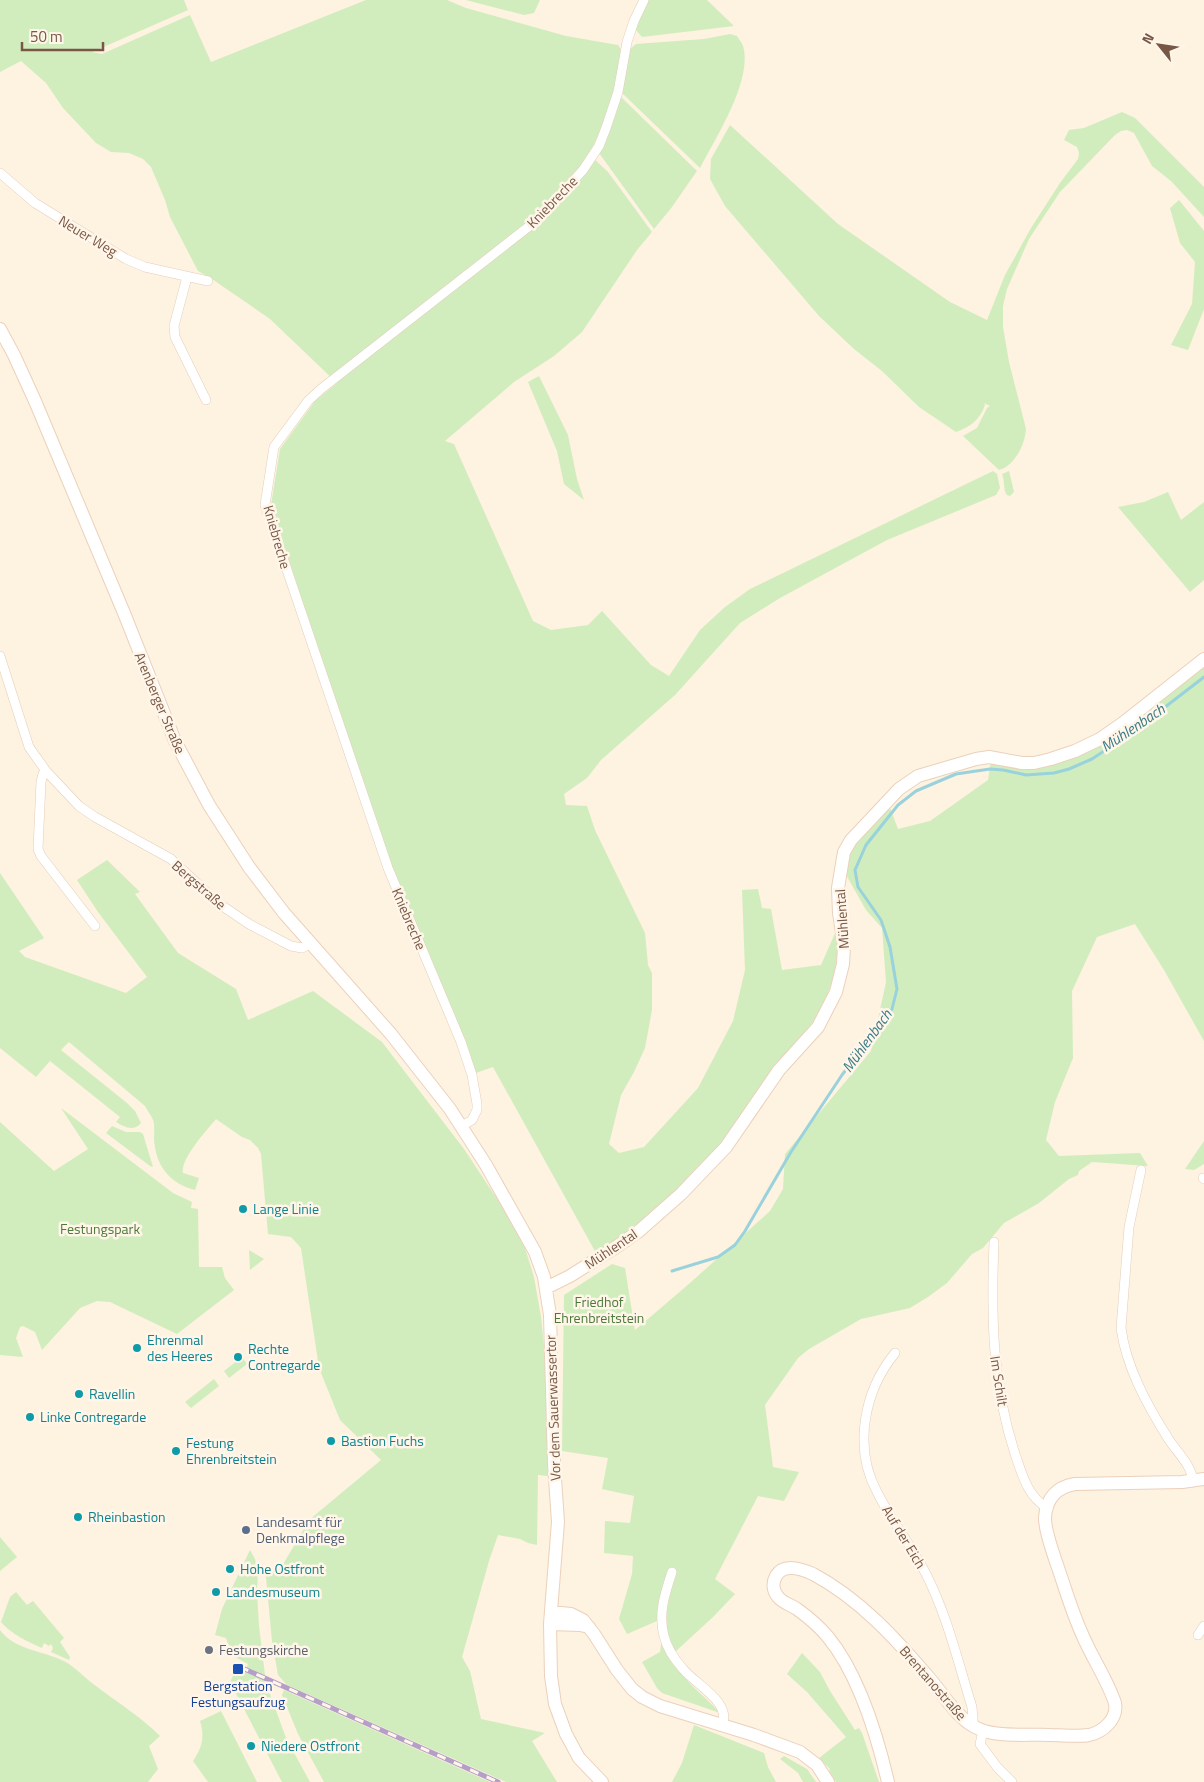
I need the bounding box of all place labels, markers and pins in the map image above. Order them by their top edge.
place label: Lange Linie [253,1198,319,1219]
marker: Lange Linie [237,1203,249,1215]
place label: Ehrenmal des Heeres [147,1329,213,1366]
place label: Rechte Contregarde [248,1338,320,1375]
marker: Ehrenmal des Heeres [131,1342,143,1354]
marker: Rechte Contregarde [232,1351,244,1363]
place label: Ravellin [89,1383,135,1404]
marker: Ravellin [73,1388,85,1400]
place label: Linke Contregarde [40,1406,146,1427]
marker: Linke Contregarde [24,1411,36,1423]
place label: Bastion Fuchs [341,1430,424,1451]
place label: Festung Ehrenbreitstein [186,1432,277,1469]
marker: Bastion Fuchs [325,1435,337,1447]
marker: Festung Ehrenbreitstein [170,1445,182,1457]
place label: Rheinbastion [88,1506,166,1527]
marker: Rheinbastion [72,1511,84,1523]
place label: Landesamt für Denkmalpflege [256,1511,345,1548]
marker: Landesamt für Denkmalpflege [240,1524,252,1536]
place label: Hohe Ostfront [240,1558,324,1579]
marker: Hohe Ostfront [224,1563,236,1575]
place label: Landesmuseum [226,1581,320,1602]
marker: Landesmuseum [210,1586,222,1598]
place label: Festungskirche [219,1639,308,1660]
marker: Festungskirche [203,1644,215,1656]
marker: Bergstation Festungsaufzug [231,1662,245,1676]
place label: Bergstation Festungsaufzug [191,1675,285,1712]
place label: Niedere Ostfront [261,1735,360,1756]
marker: Niedere Ostfront [245,1740,257,1752]

